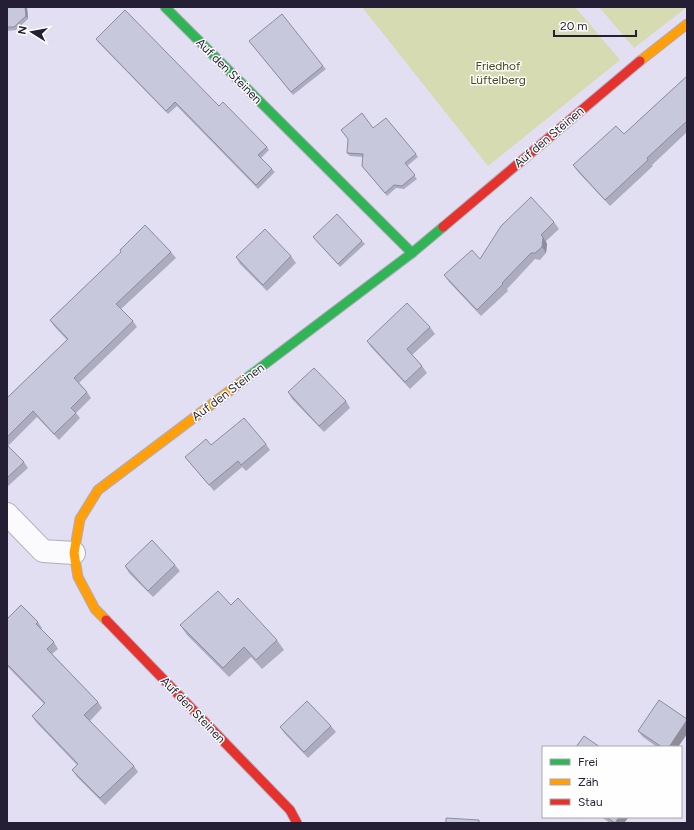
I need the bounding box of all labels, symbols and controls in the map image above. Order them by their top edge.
north arrow [12,12,52,52]
scale bar [554,12,636,38]
text: 20 m [560,19,588,33]
text: N [15,25,30,36]
street label: Auf den Steinen [193,35,265,107]
park label: Friedhof Lüftelberg [470,59,526,87]
street label: Auf den Steinen [511,104,587,170]
street label: Auf den Steinen [189,360,267,424]
street label: Auf den Steinen [158,674,228,746]
legend [542,746,682,818]
text: Frei [578,755,598,769]
text: Zäh [578,775,599,789]
text: Stau [578,795,603,809]

